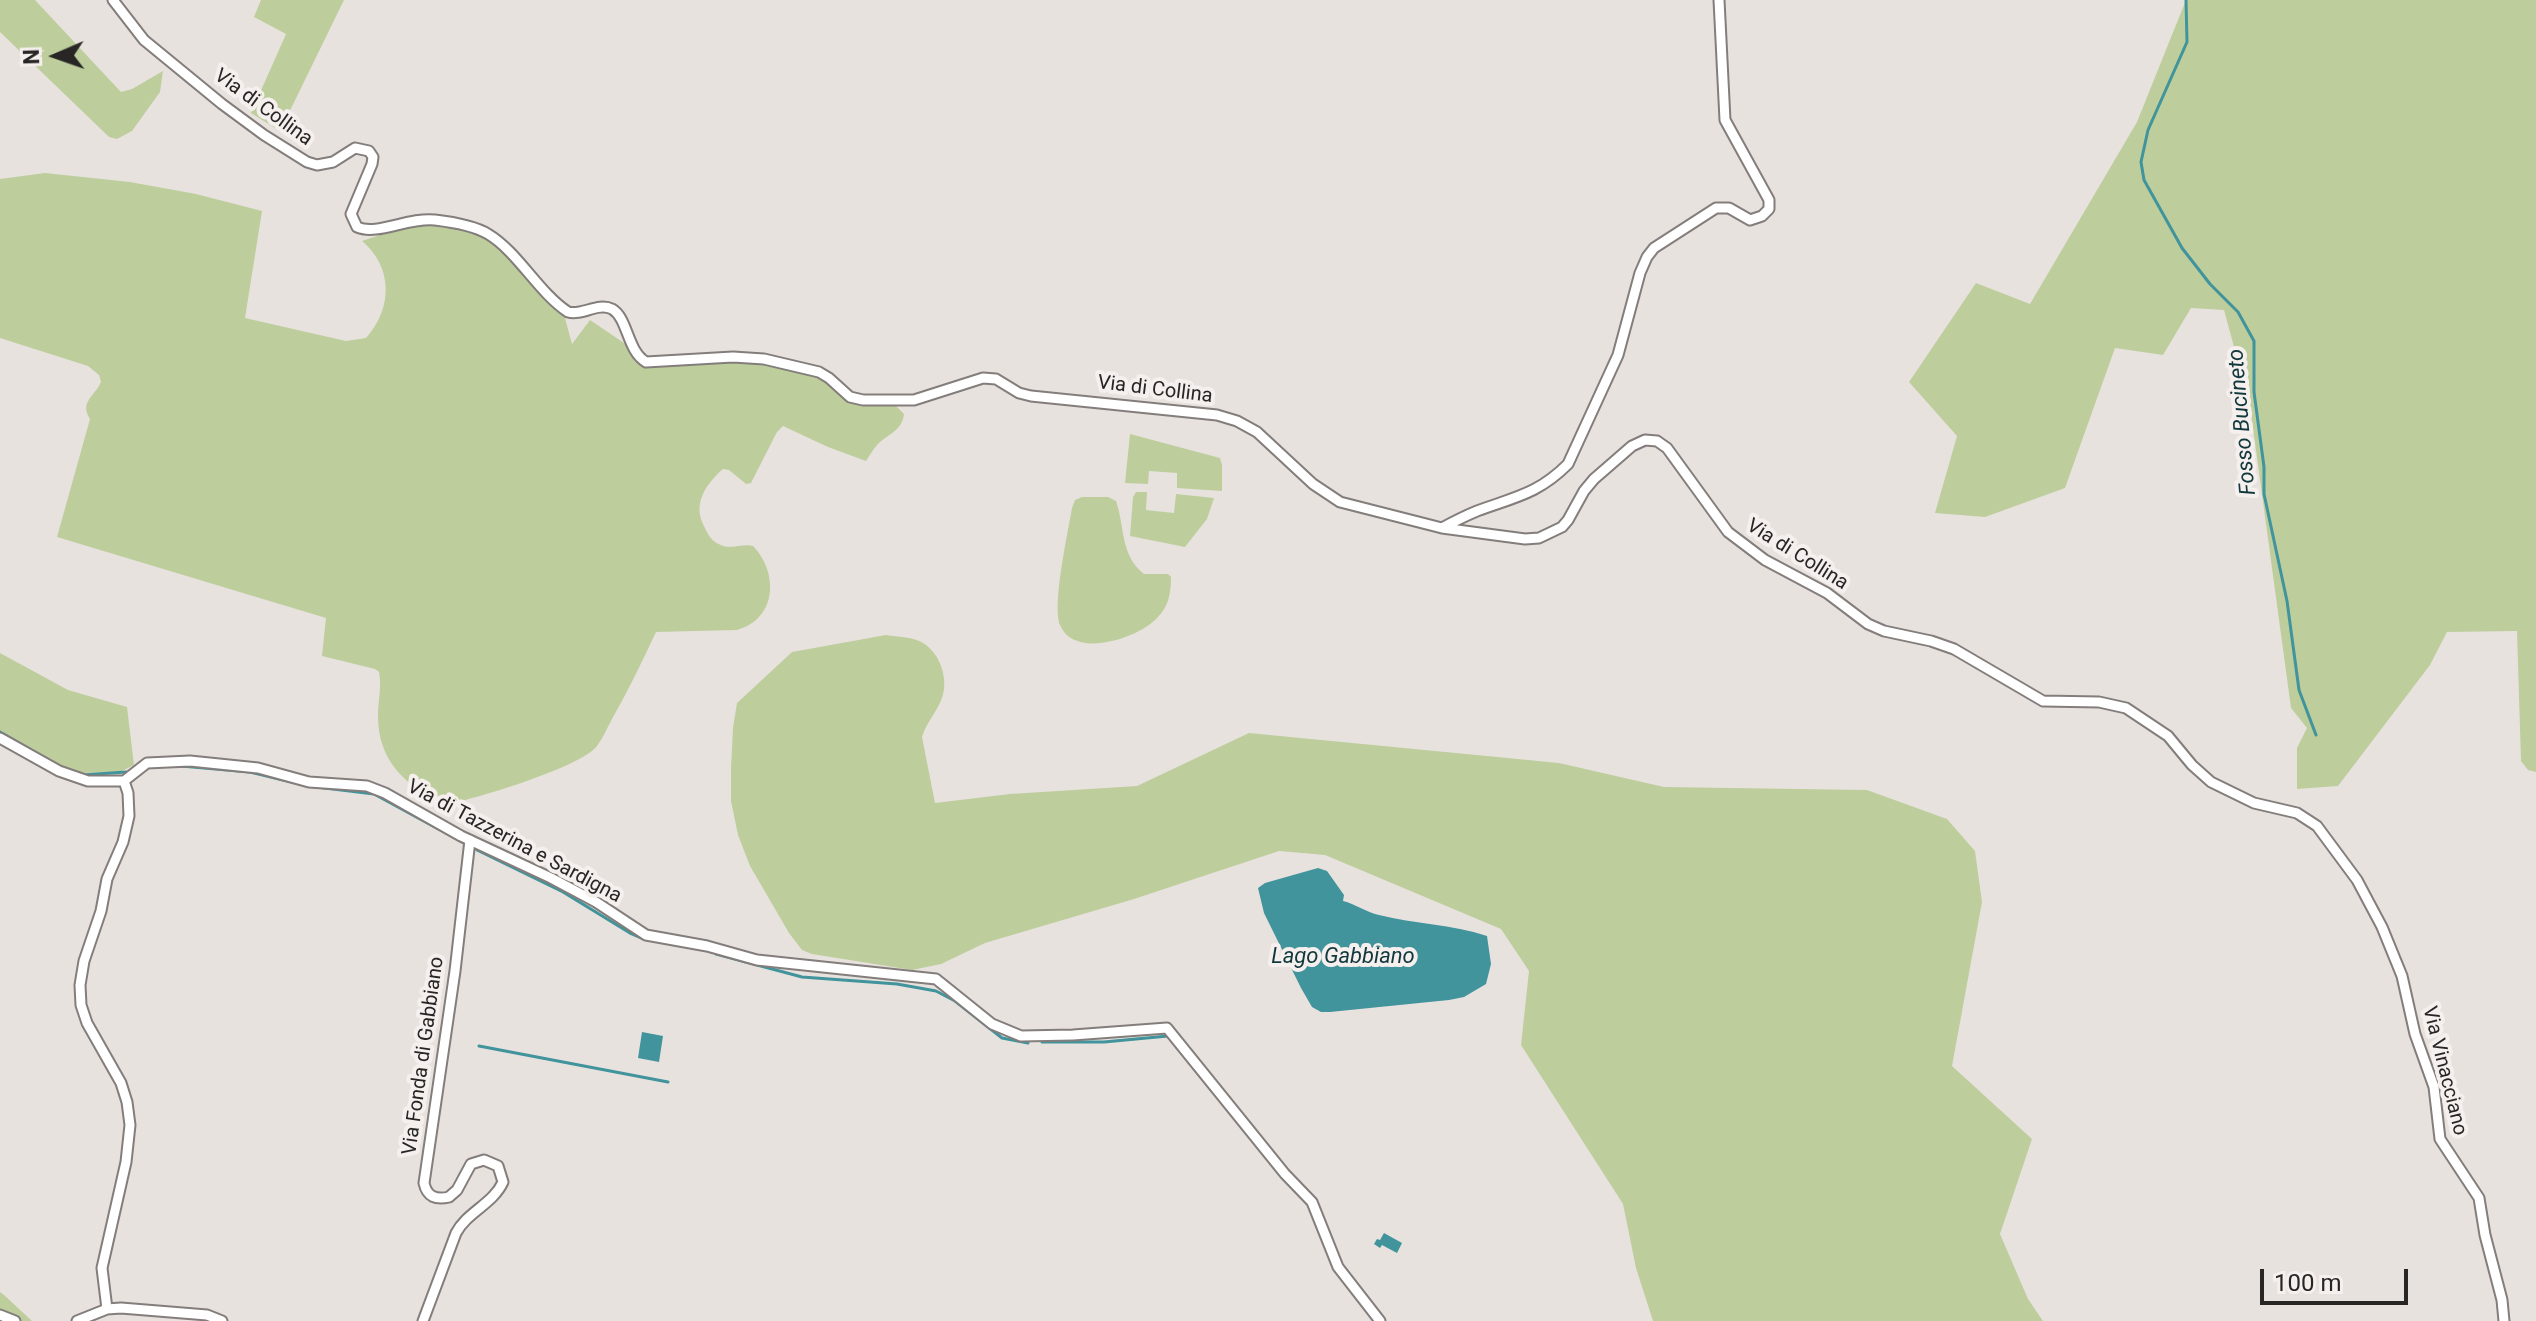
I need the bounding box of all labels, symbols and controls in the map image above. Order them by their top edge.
north arrow [16,16,96,96]
text: N [19,49,44,65]
street label: Via di Collina [209,64,317,152]
water label: Fosso Bucineto [2223,348,2263,496]
street label: Via di Collina [1096,371,1214,409]
street label: Via di Collina [1742,514,1852,596]
street label: Via di Tazzerina e Sardigna [403,775,625,909]
water label: Lago Gabbiano [1271,944,1415,970]
street label: Via Fonda di Gabbiano [398,955,450,1157]
street label: Via Vinacciano [2416,1004,2472,1138]
scale bar [2264,1253,2412,1303]
text: 100 m [2274,1269,2341,1297]

